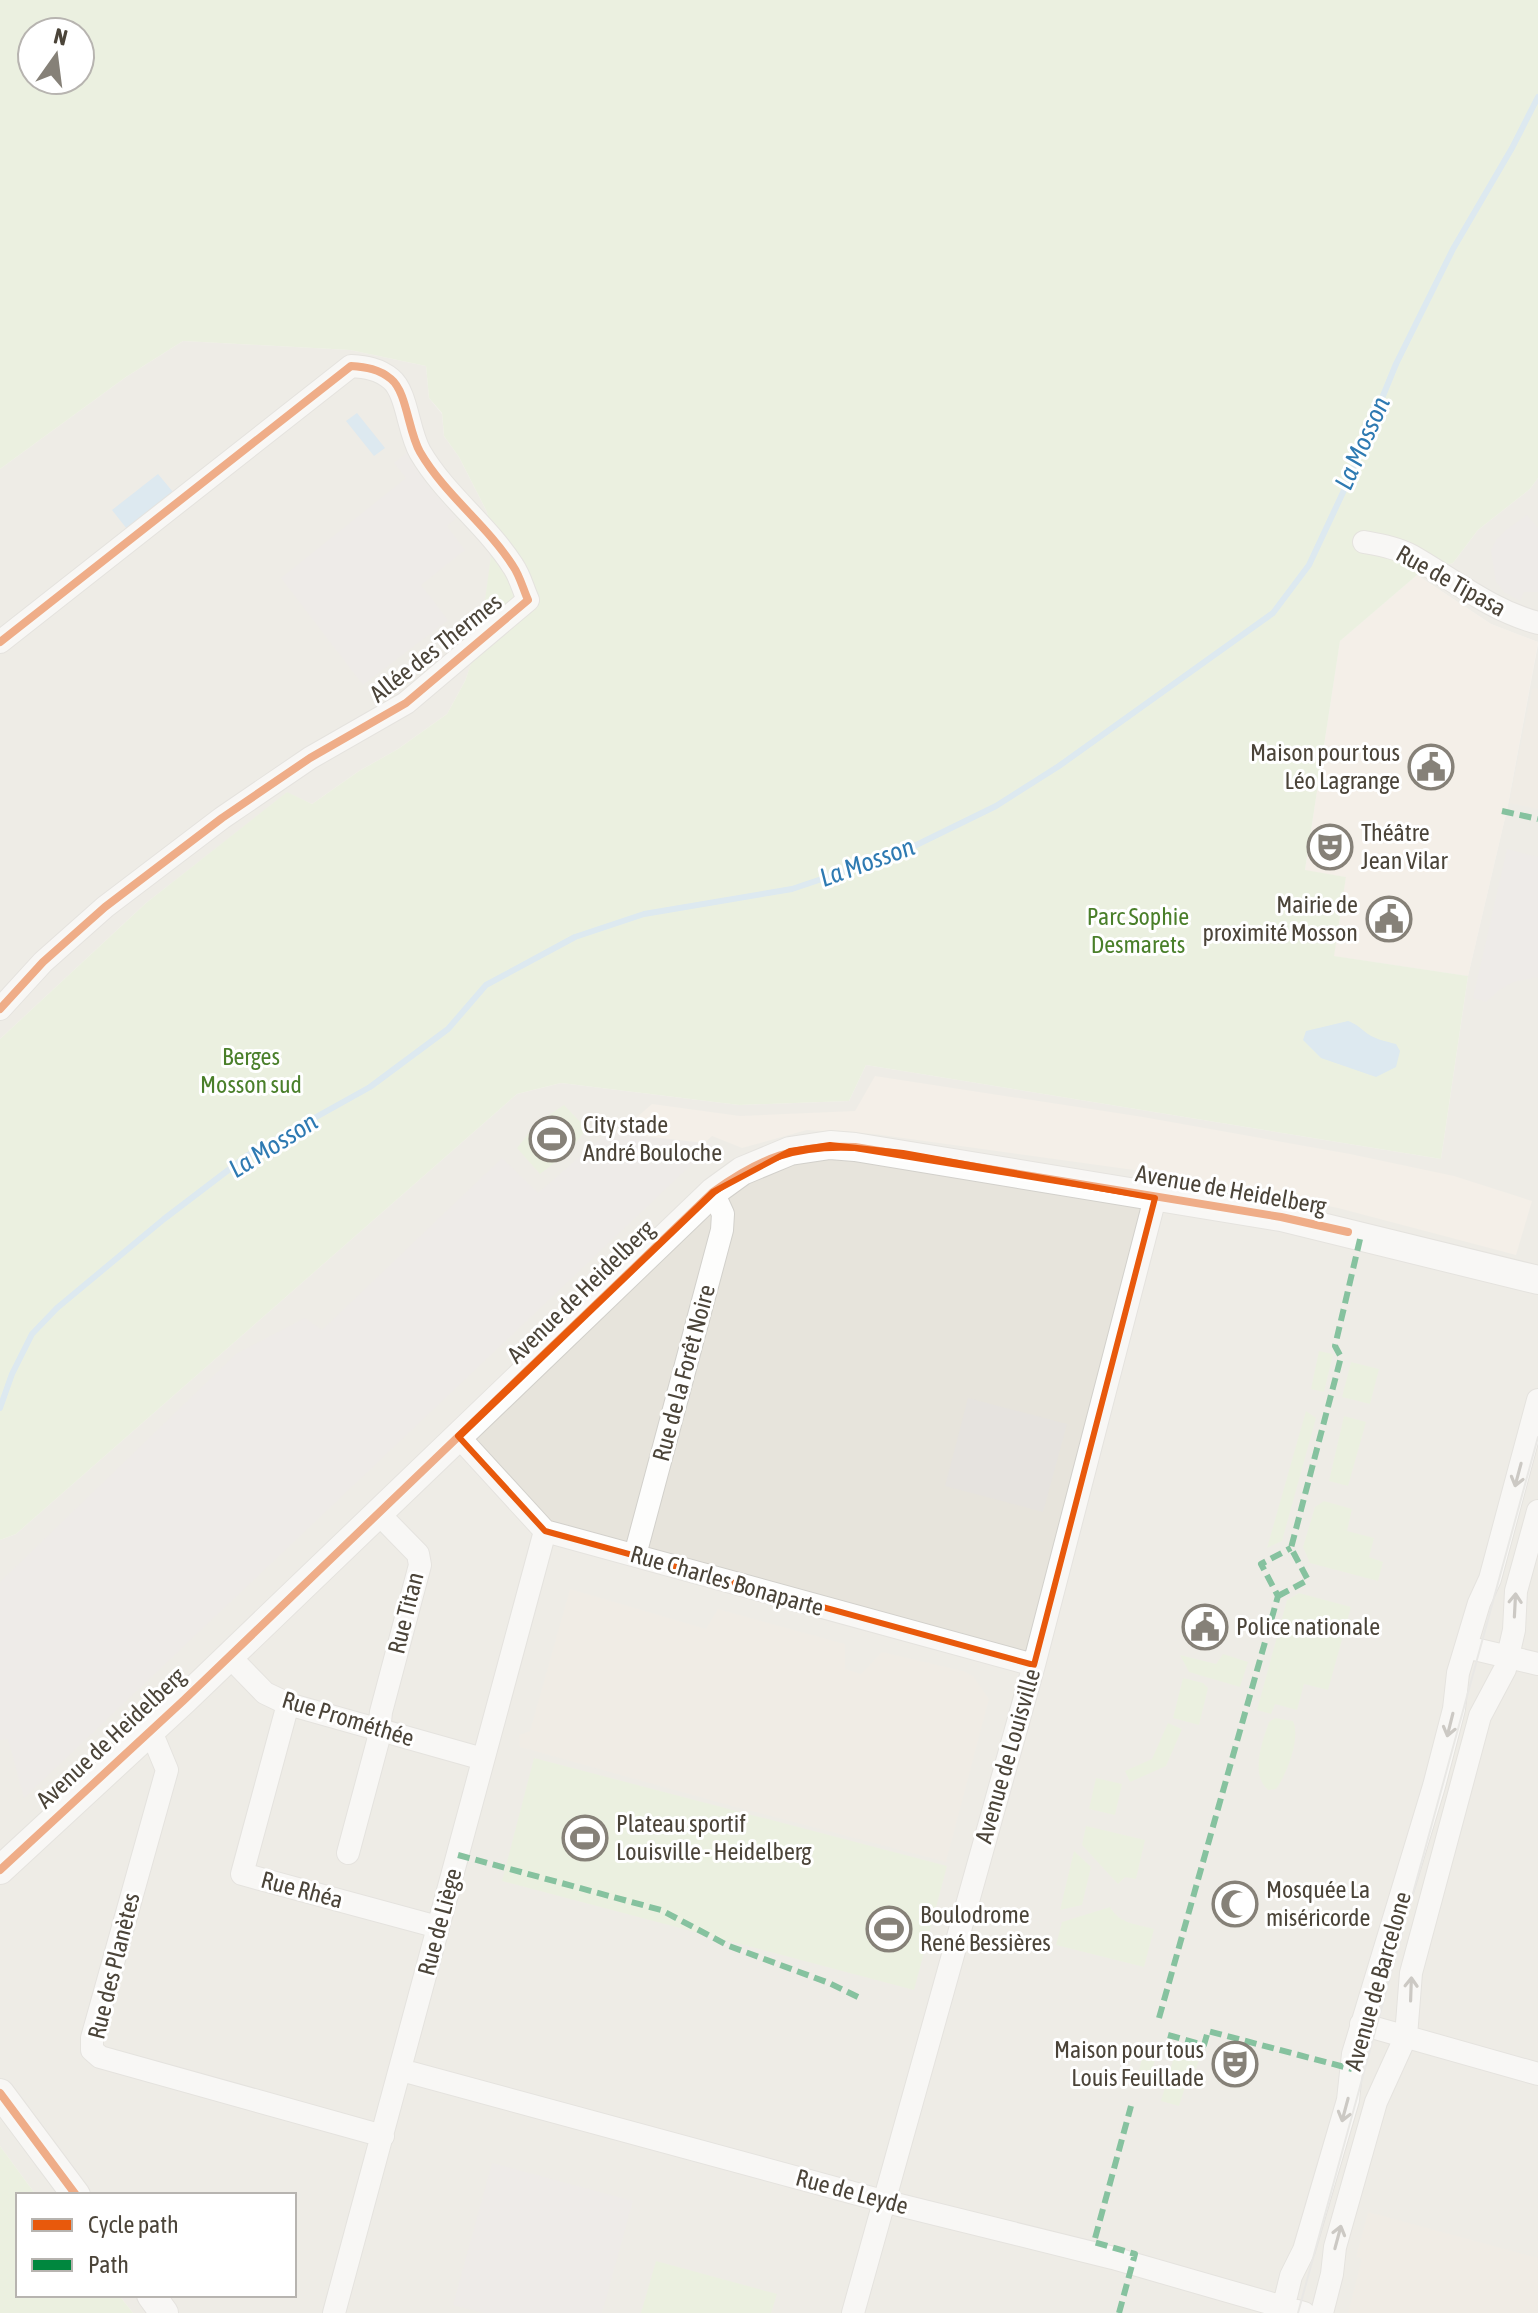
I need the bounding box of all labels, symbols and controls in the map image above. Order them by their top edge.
north arrow [16,16,96,96]
text: N [51,22,70,51]
water label: La Mosson [1328,392,1396,494]
street label: Rue de Tipasa [1392,539,1511,622]
street label: Allée des Thermes [365,588,507,707]
place label: Maison pour tous Léo Lagrange [1250,739,1400,794]
public building icon: Maison pour tous Léo Lagrange [1407,743,1455,791]
place label: Théâtre Jean Vilar [1361,819,1448,874]
theatre icon: Théâtre Jean Vilar [1306,823,1354,871]
water label: La Mosson [816,831,919,893]
place label: Mairie de proximité Mosson [1202,891,1358,946]
public building icon: Mairie de proximité Mosson [1365,895,1413,943]
park label: Parc Sophie Desmarets [1087,903,1189,958]
park label: Berges Mosson sud [200,1043,302,1098]
water label: La Mosson [223,1106,323,1184]
place label: City stade André Bouloche [583,1111,722,1166]
sports icon: City stade André Bouloche [528,1115,576,1163]
street label: Avenue de Heidelberg [1134,1159,1329,1220]
street label: Avenue de Heidelberg [502,1214,660,1368]
street label: Rue de la Forêt Noire [647,1282,720,1464]
one-way arrow [1510,1462,1525,1487]
street label: Rue Charles Bonaparte [627,1540,827,1621]
street label: Rue Titan [382,1569,429,1656]
one-way arrow [1508,1592,1523,1619]
public building icon: Police nationale [1181,1603,1229,1651]
place label: Police nationale [1236,1613,1380,1640]
street label: Avenue de Heidelberg [31,1661,191,1813]
street label: Avenue de Louisville [970,1666,1045,1846]
street label: Rue Prométhée [279,1686,417,1751]
one-way arrow [1441,1711,1456,1737]
place label: Plateau sportif Louisville - Heidelberg [616,1810,812,1865]
sports icon: Plateau sportif Louisville - Heidelberg [561,1814,609,1862]
street label: Rue de Liège [412,1865,467,1978]
street label: Rue Rhéa [258,1866,346,1913]
place label: Mosquée La miséricorde [1266,1876,1370,1931]
mosque icon: Mosquée La miséricorde [1211,1880,1259,1928]
street label: Avenue de Barcelone [1339,1888,1416,2073]
street label: Rue des Planètes [82,1890,145,2042]
place label: Boulodrome René Bessières [920,1901,1051,1956]
sports icon: Boulodrome René Bessières [865,1905,913,1953]
one-way arrow [1403,1976,1418,2003]
place label: Maison pour tous Louis Feuillade [1054,2036,1204,2091]
theatre icon: Maison pour tous Louis Feuillade [1211,2040,1259,2088]
one-way arrow [1337,2097,1352,2123]
street label: Rue de Leyde [793,2164,911,2219]
legend [16,2193,296,2297]
text: Cycle path [88,2211,179,2238]
one-way arrow [1331,2224,1346,2250]
text: Path [88,2251,129,2278]

